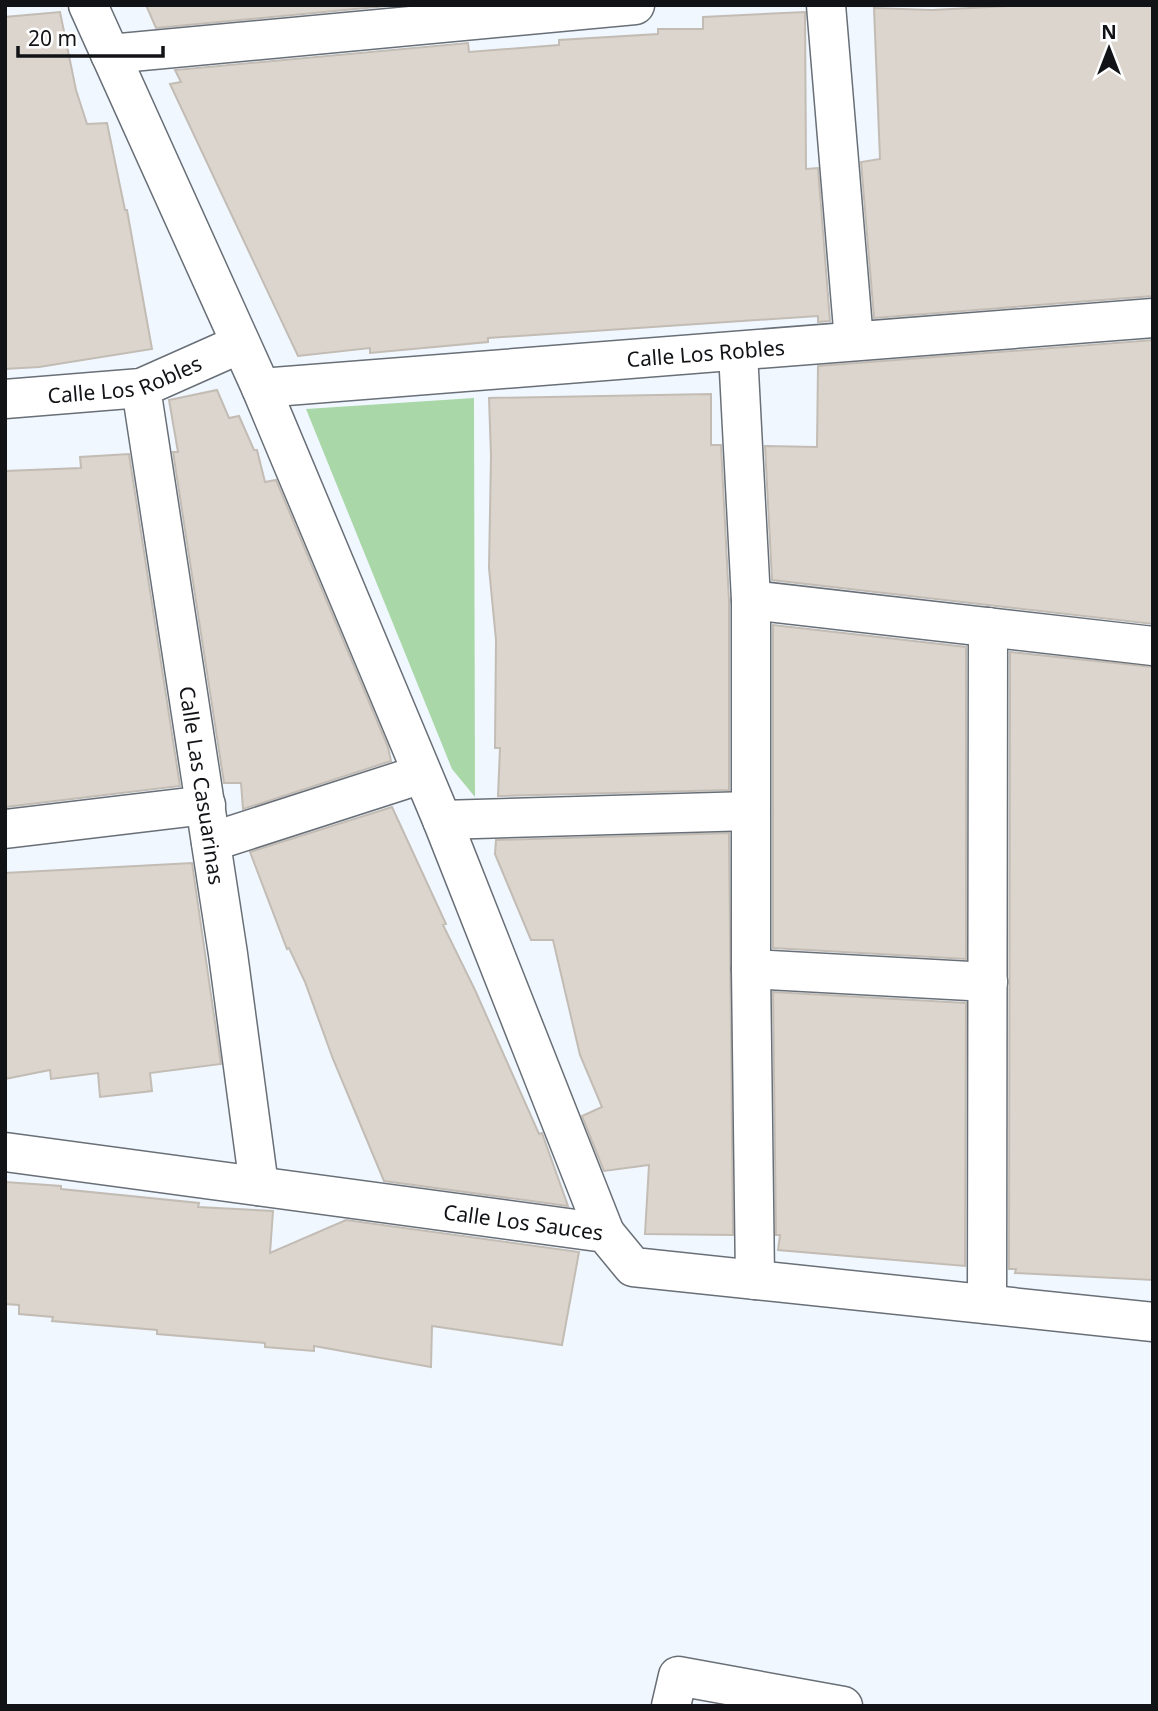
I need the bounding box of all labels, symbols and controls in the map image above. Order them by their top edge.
scale bar [18,14,163,58]
north arrow [1074,14,1144,84]
text: N [1101,19,1117,45]
text: 20 m [28,24,77,52]
street label: Calle Los Robles [626,333,786,373]
street label: Calle Los Robles [46,349,206,410]
street label: Calle Las Casuarinas [173,684,231,886]
street label: Calle Los Sauces [442,1197,605,1247]

